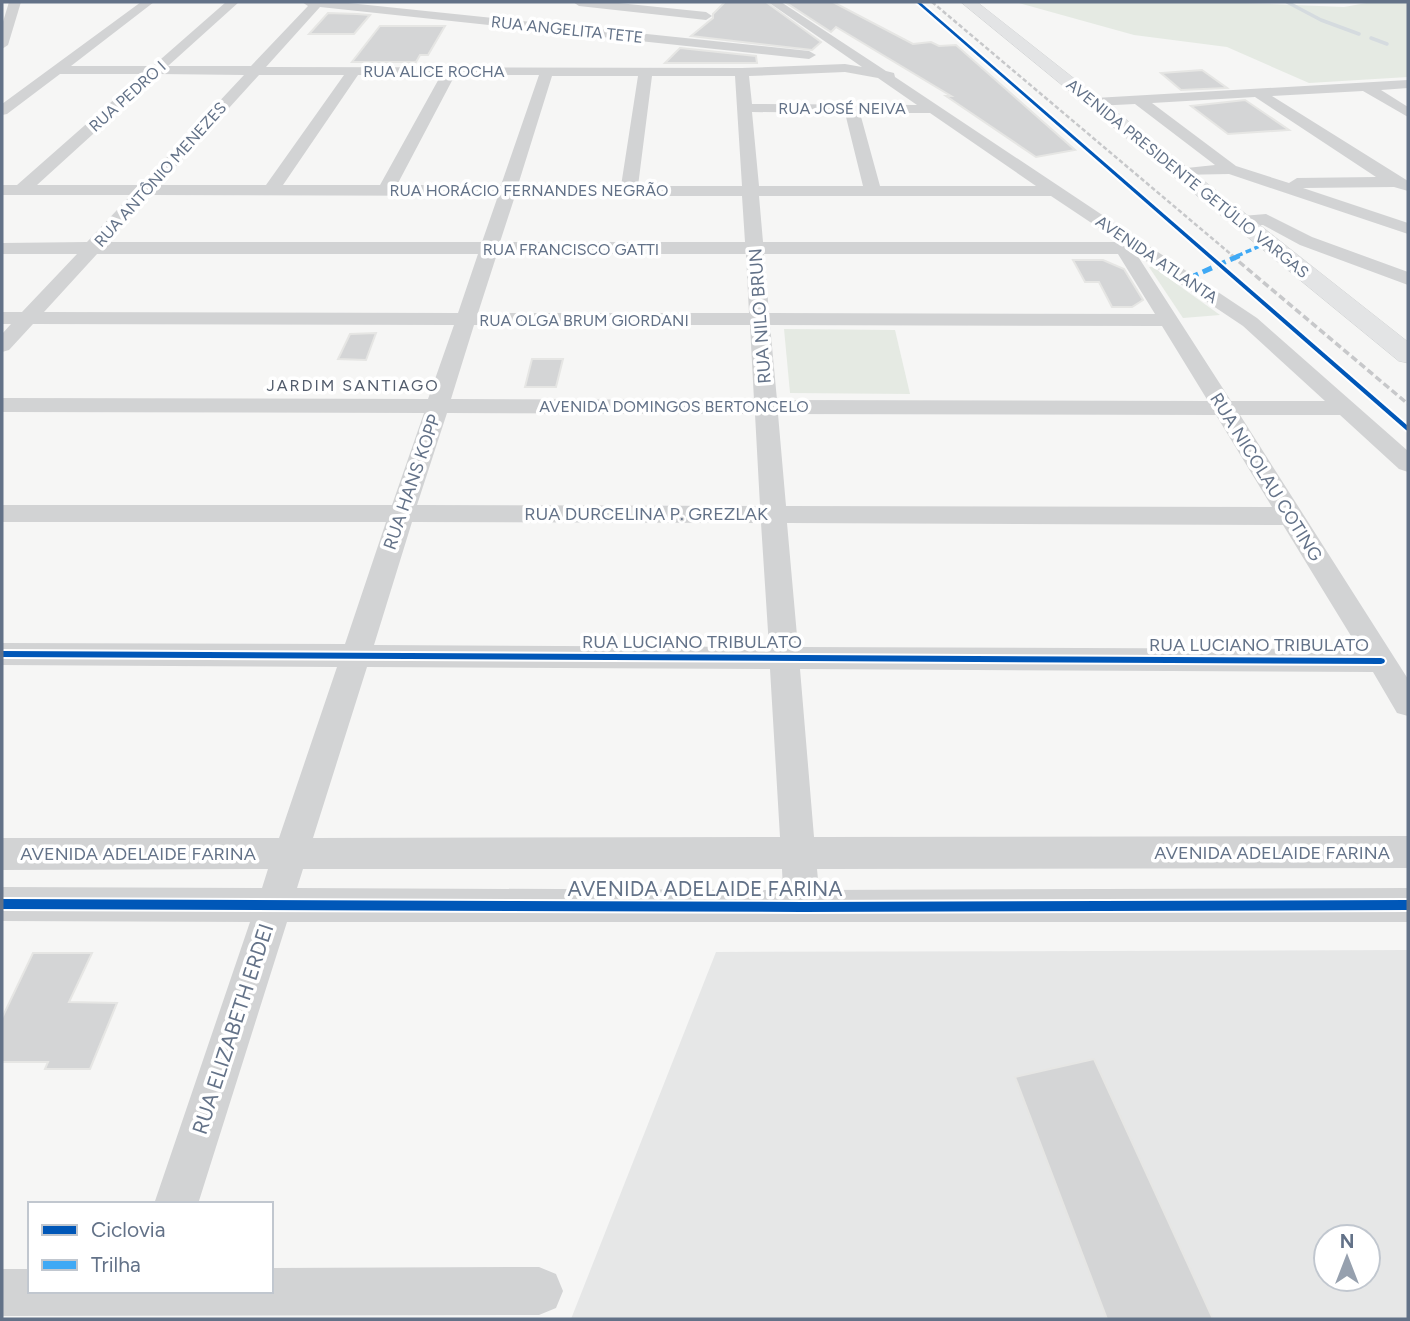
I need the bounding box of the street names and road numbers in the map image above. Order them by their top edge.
street label: RUA ANGELITA TETE [490,12,644,47]
street label: RUA PEDRO I [85,57,170,136]
street label: RUA ALICE ROCHA [363,62,505,81]
street label: AVENIDA PRESIDENTE GETÚLIO VARGAS [1063,75,1313,282]
street label: RUA ANTÔNIO MENEZES [90,98,230,251]
street label: RUA JOSÉ NEIVA [778,99,906,118]
street label: RUA HORÁCIO FERNANDES NEGRÃO [390,181,668,200]
street label: AVENIDA ATLANTA [1092,212,1221,307]
street label: RUA FRANCISCO GATTI [483,240,659,259]
street label: RUA NILO BRUN [744,247,776,385]
street label: RUA OLGA BRUM GIORDANI [479,311,689,330]
street label: RUA NICOLAU COTING [1205,389,1327,565]
street label: AVENIDA DOMINGOS BERTONCELO [539,397,809,416]
street label: RUA HANS KOPP [379,411,445,553]
street label: RUA DURCELINA P. GREZLAK [524,503,768,525]
street label: RUA LUCIANO TRIBULATO [582,631,802,653]
street label: RUA LUCIANO TRIBULATO [1149,634,1369,656]
street label: AVENIDA ADELAIDE FARINA [1154,842,1390,864]
street label: AVENIDA ADELAIDE FARINA [20,843,256,865]
street label: AVENIDA ADELAIDE FARINA [567,876,843,901]
street label: RUA ELIZABETH ERDEI [187,920,278,1137]

